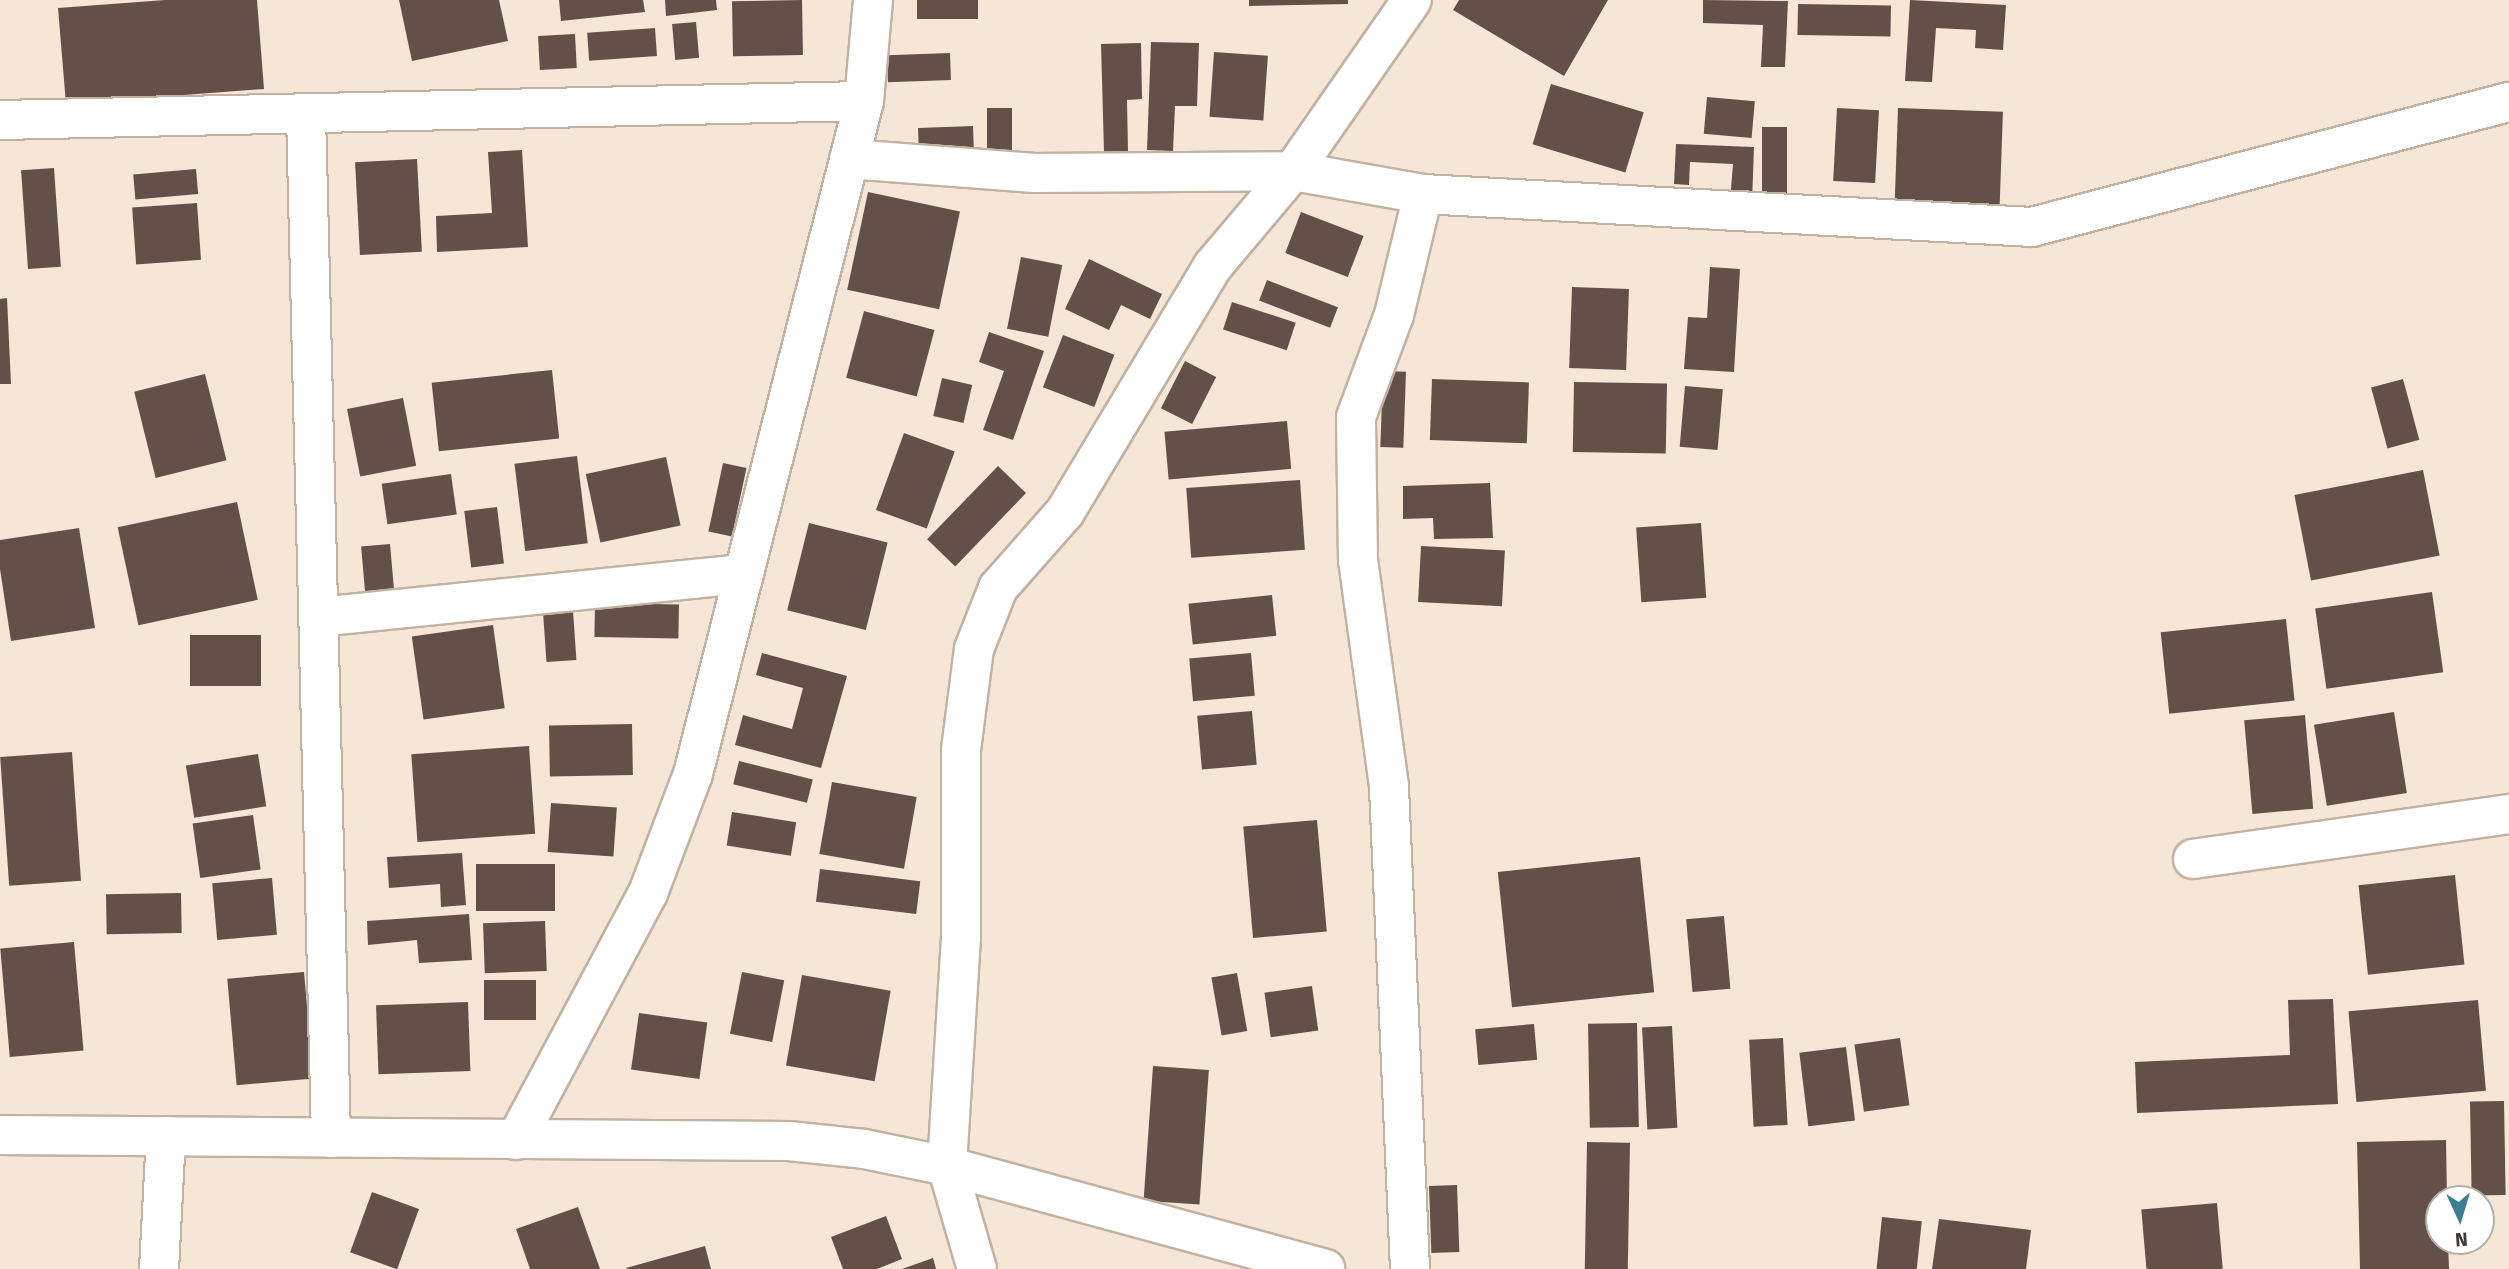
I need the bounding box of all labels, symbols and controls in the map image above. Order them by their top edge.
north arrow [2425,1185,2495,1255]
text: N [2454,1228,2468,1251]

